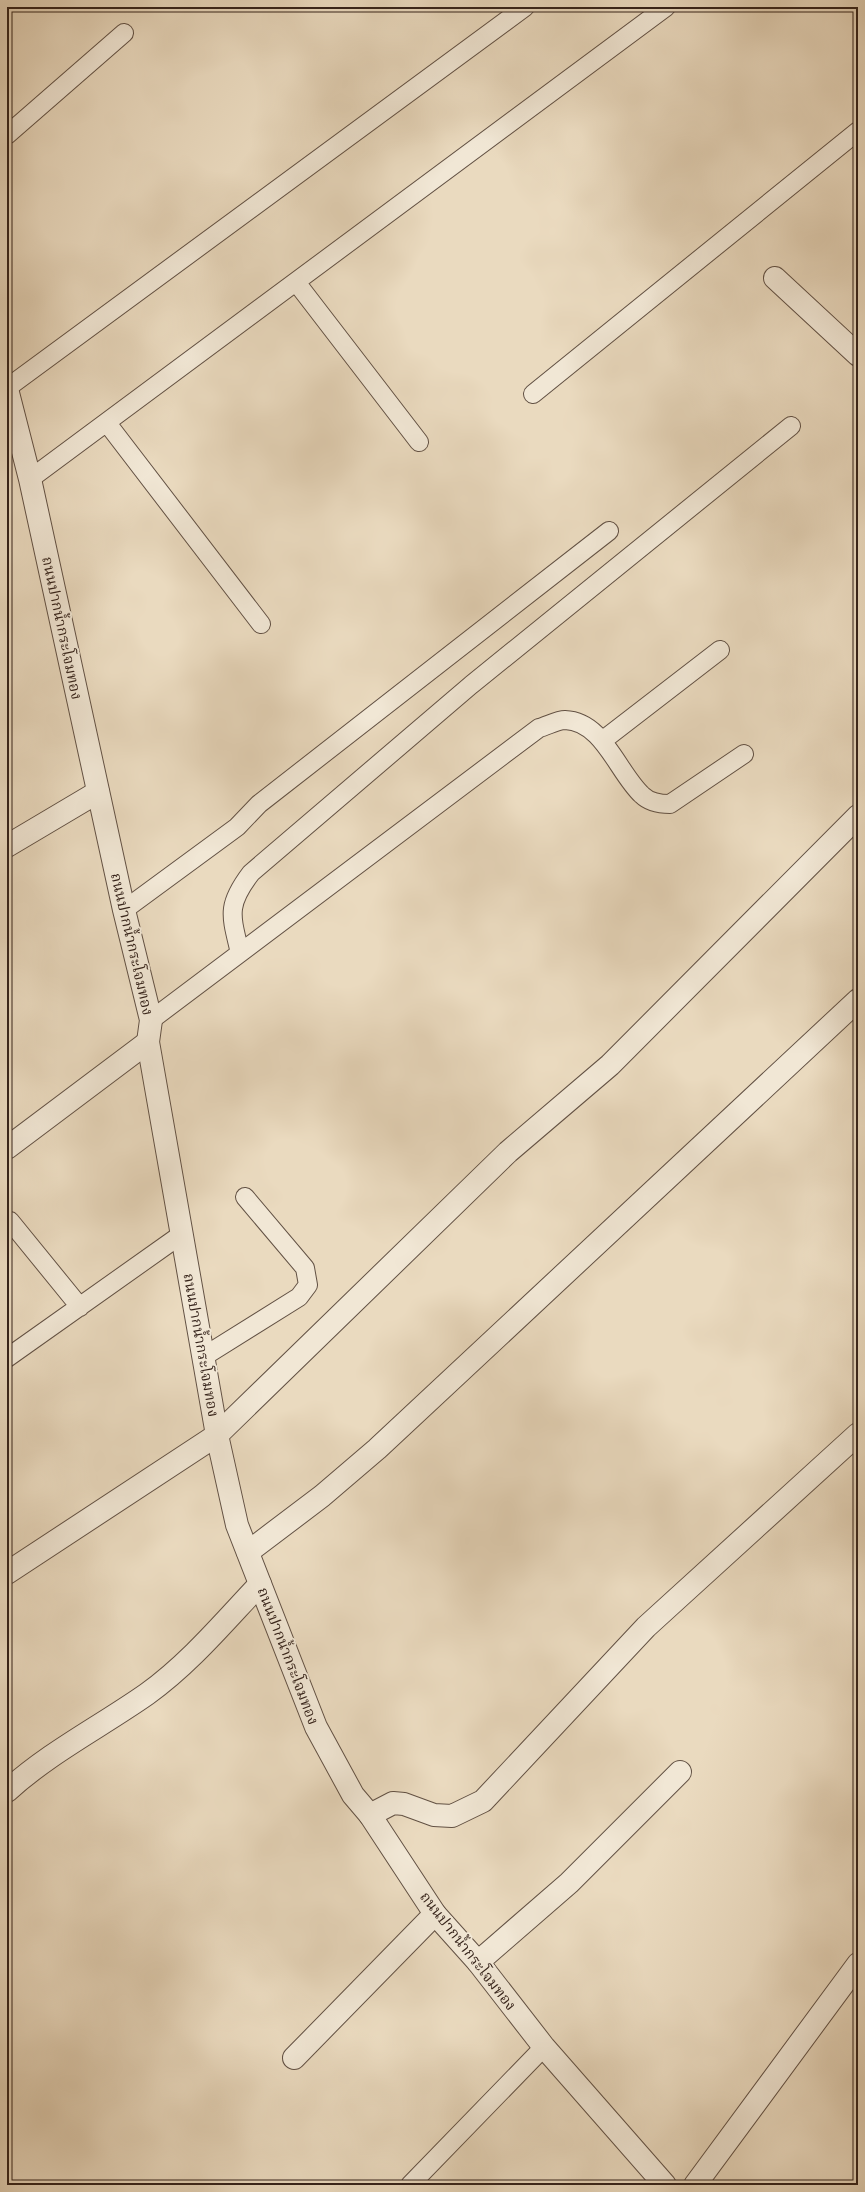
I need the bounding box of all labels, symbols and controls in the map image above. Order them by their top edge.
street label: ถนนปากน้ำกระโจมทอง [37,555,88,701]
street label: ถนนปากน้ำกระโจมทอง [106,871,159,1017]
street label: ถนนปากน้ำกระโจมทอง [179,1271,224,1418]
street label: ถนนปากน้ำกระโจมทอง [253,1584,324,1728]
street label: ถนนปากน้ำกระโจมทอง [415,1887,521,2015]

